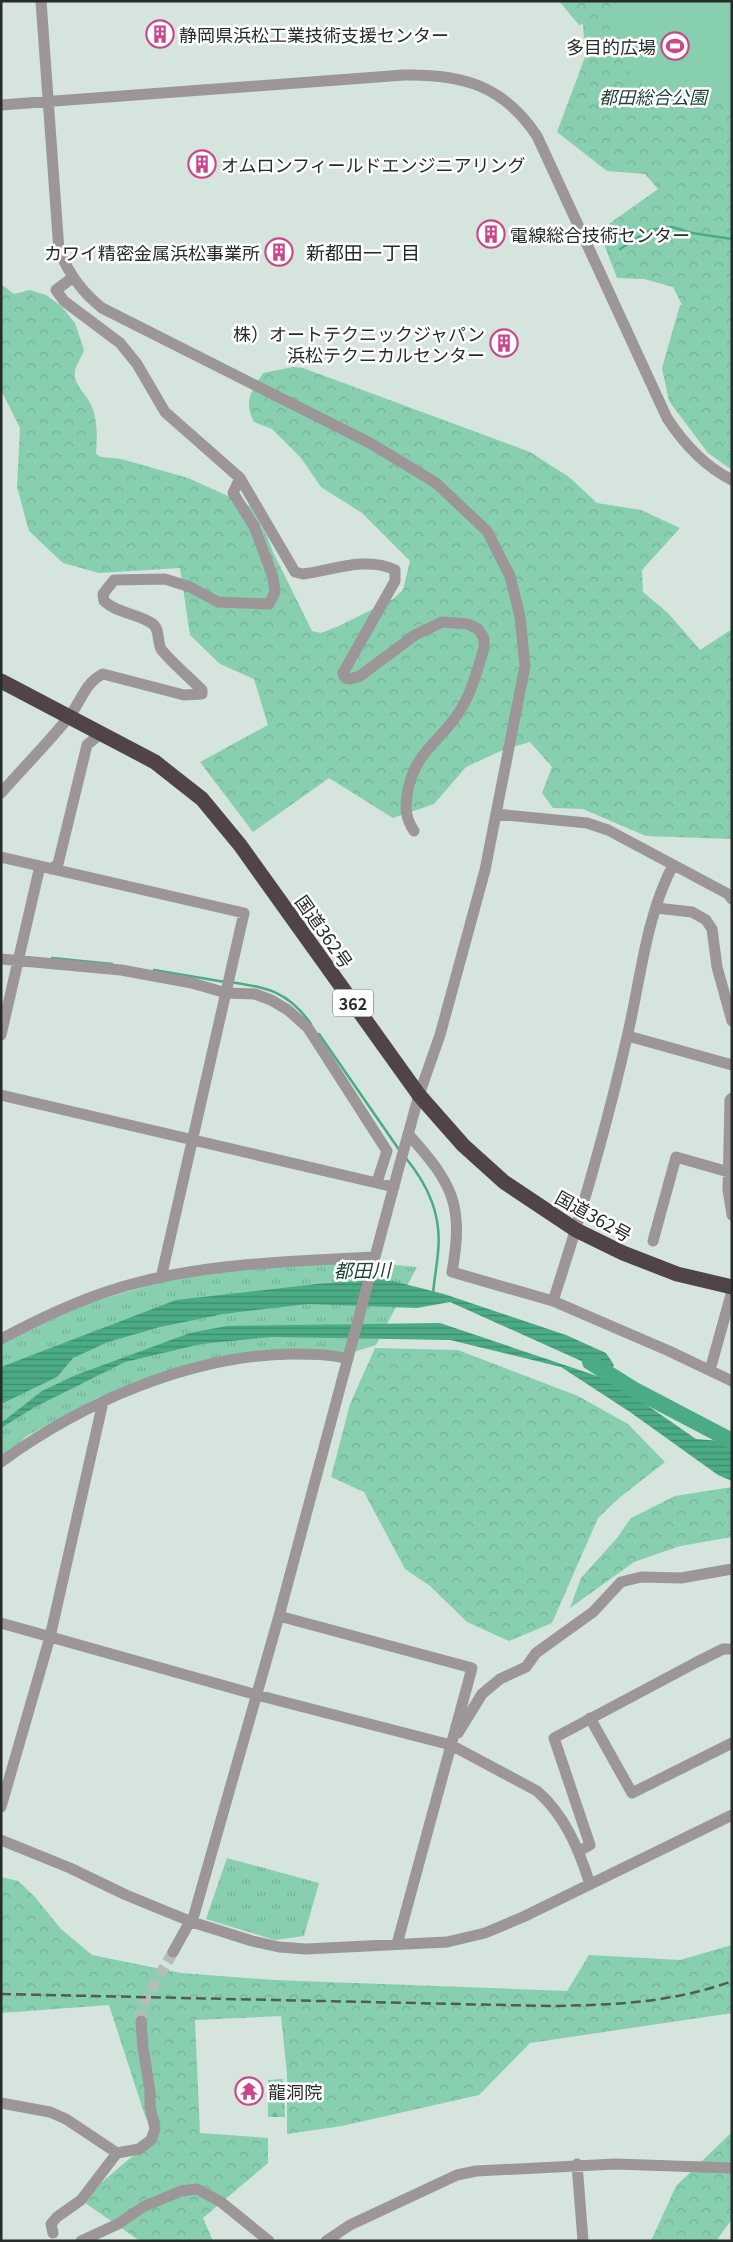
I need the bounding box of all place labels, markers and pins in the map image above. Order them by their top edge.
building icon: 静岡県浜松工業技術支援センター [145,19,175,49]
place label: 静岡県浜松工業技術支援センター [179,21,449,47]
sports icon: 多目的広場 [660,31,690,61]
place label: 多目的広場 [566,33,656,59]
building icon: オムロンフィールドエンジニアリング [187,149,217,179]
place label: オムロンフィールドエンジニアリング [221,151,526,177]
building icon: 電線総合技術センター [476,219,506,249]
place label: 電線総合技術センター [510,221,690,247]
building icon: カワイ精密金属浜松事業所 [264,237,294,267]
place label: カワイ精密金属浜松事業所 [44,239,260,265]
place label: 株）オートテクニックジャパン 浜松テクニカルセンター [233,320,485,367]
building icon: 株）オートテクニックジャパン 浜松テクニカルセンター [489,328,519,358]
temple icon: 龍洞院 [234,2076,264,2106]
place label: 龍洞院 [268,2078,322,2104]

